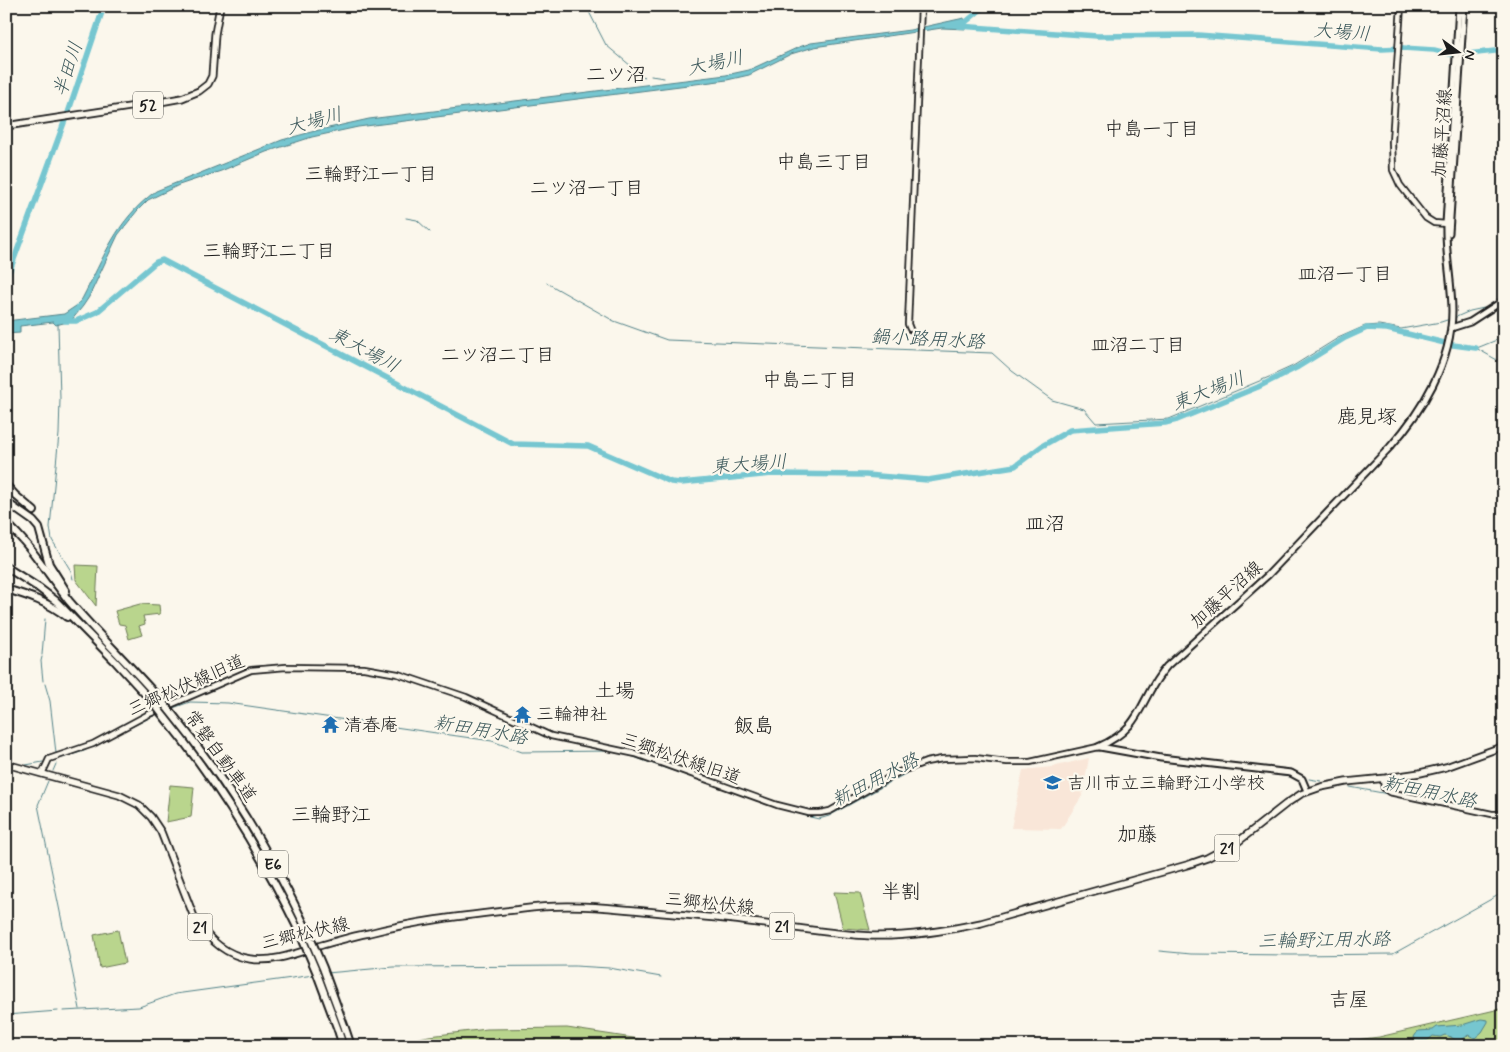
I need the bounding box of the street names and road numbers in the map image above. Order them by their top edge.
street label: 加藤平沼線 [1428,87,1458,179]
road number: 52 [133,92,163,118]
street label: 加藤平沼線 [1185,556,1268,634]
street label: 三郷松伏線旧道 [124,649,249,723]
street label: 常磐自動車道 [179,706,262,807]
street label: 三郷松伏線旧道 [617,727,744,791]
road number: 21 [1214,834,1240,861]
road number: E6 [258,851,288,878]
street label: 三郷松伏線 [664,887,756,921]
street label: 三郷松伏線 [259,912,352,956]
road number: 21 [770,912,794,939]
road number: 21 [188,914,212,940]

